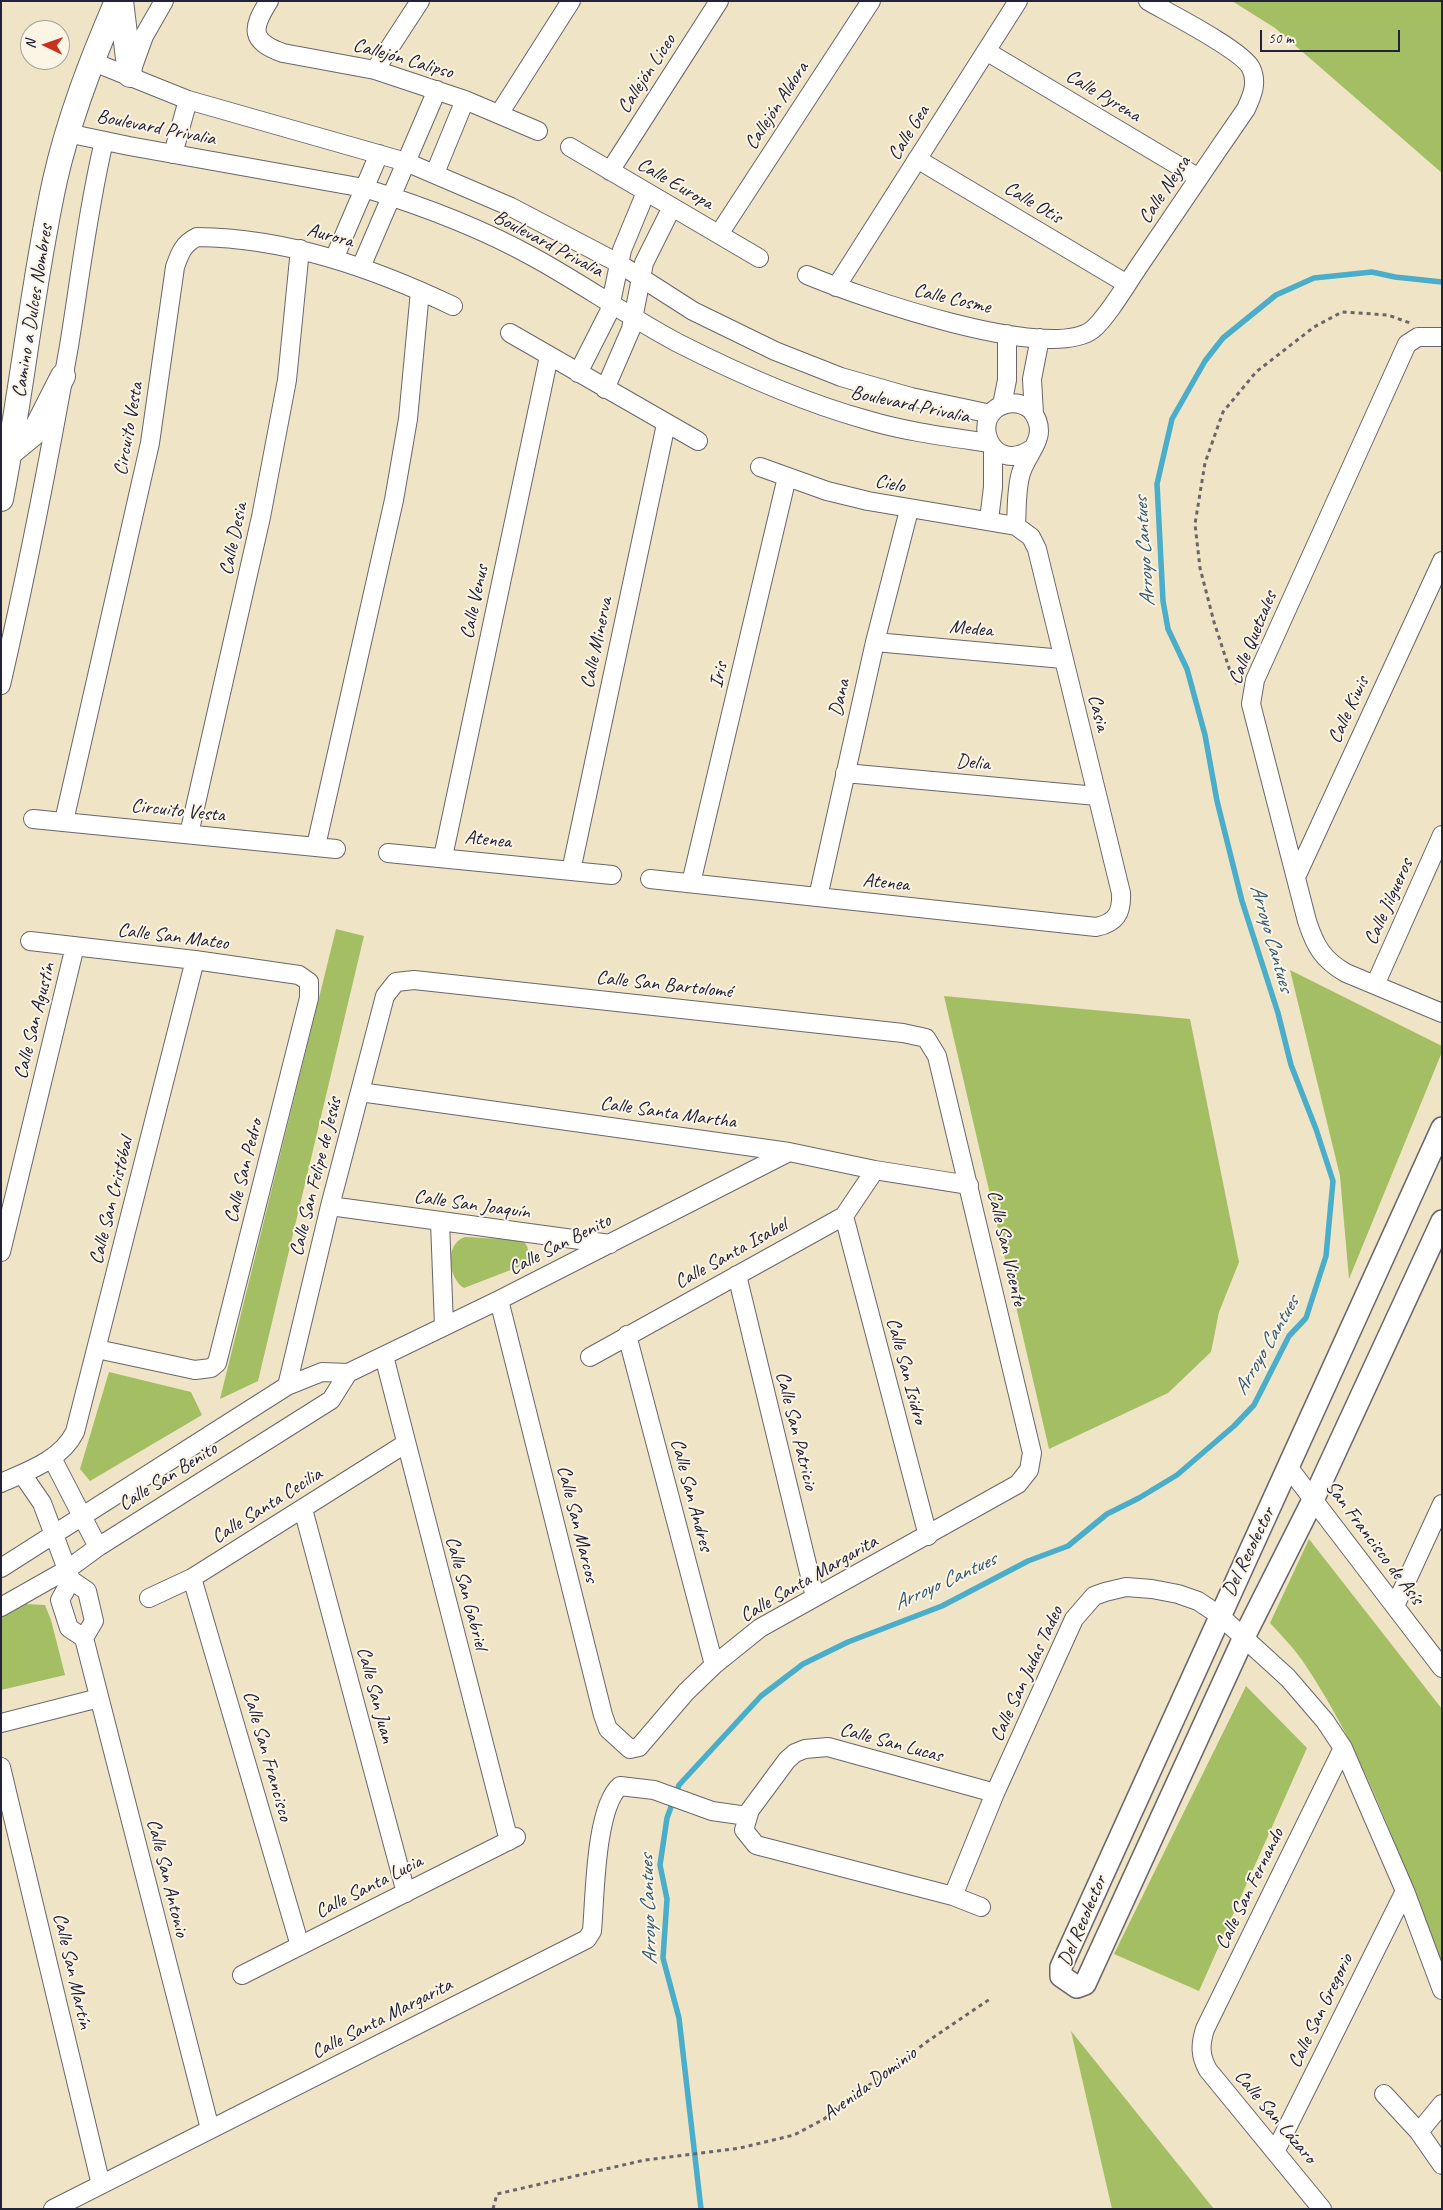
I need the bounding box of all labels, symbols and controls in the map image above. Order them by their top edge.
north arrow [20,20,70,70]
scale bar [1263,20,1403,52]
text: 50 m [1268,29,1294,48]
street label: Callejón Liceo [613,30,681,118]
street label: Callejón Calipso [350,33,456,85]
text: N [22,39,39,49]
street label: Callejón Aldora [740,58,814,154]
street label: Calle Pyrena [1061,64,1145,128]
street label: Calle Gea [883,101,935,165]
street label: Boulevard Privalia [94,105,218,151]
street label: Calle Neysa [1134,152,1196,228]
street label: Calle Europa [633,153,717,215]
street label: Calle Otis [999,176,1067,230]
street label: Boulevard Privalia [489,205,607,283]
street label: Aurora [304,218,356,254]
street label: Camino a Dulces Nombres [7,223,59,399]
street label: Calle Cosme [911,278,993,320]
street label: Circuito Vesta [109,381,149,477]
street label: Boulevard Privalia [848,381,972,429]
street label: Cielo [873,469,907,499]
water label: Arroyo Cantues [1129,496,1161,608]
street label: Calle Desia [215,501,253,577]
street label: Calle Venus [455,563,495,641]
street label: Calle Quetzales [1224,588,1282,688]
street label: Calle Minerva [576,595,618,691]
street label: Medea [948,615,994,643]
street label: Iris [704,660,734,690]
street label: Calle Kiwis [1323,673,1375,747]
street label: Dana [824,677,856,719]
street label: Casia [1082,692,1114,734]
street label: Delia [955,750,991,776]
street label: Circuito Vesta [130,794,226,828]
street label: Atenea [463,826,513,854]
street label: Calle Jilgueros [1359,855,1419,949]
street label: Atenea [861,869,911,897]
water label: Arroyo Cantues [1244,882,1298,994]
street label: Calle San Mateo [116,918,230,956]
street label: Calle San Agustín [9,960,61,1082]
street label: Calle San Bartolomé [595,966,733,1004]
street label: Calle Santa Martha [598,1092,738,1134]
street label: Calle San Felipe de Jesús [285,1095,347,1259]
street label: Calle San Pedro [220,1117,268,1225]
street label: Calle San Cristóbal [85,1135,139,1267]
street label: Calle San Joaquín [412,1185,532,1225]
street label: Calle San Vicente [981,1188,1031,1308]
street label: Calle San Benito [505,1209,615,1281]
street label: Calle Santa Isabel [671,1213,791,1295]
water label: Arroyo Cantues [1229,1292,1305,1400]
street label: Calle San Isidro [880,1315,932,1427]
street label: Calle San Patricio [770,1369,822,1493]
street label: Calle San Andres [664,1436,718,1554]
street label: Calle San Benito [114,1437,222,1517]
street label: Calle Santa Cecilia [207,1463,327,1549]
street label: Calle San Marcos [551,1463,603,1585]
street label: San Francisco de Asís [1320,1476,1428,1610]
street label: Del Recolector [1217,1504,1281,1600]
street label: Calle Santa Margarita [736,1530,882,1628]
street label: Calle San Gabriel [439,1534,493,1652]
water label: Arroyo Cantues [890,1547,1000,1617]
street label: Calle San Judas Tadeo [985,1603,1069,1745]
street label: Calle San Juan [351,1644,399,1746]
street label: Calle San Francisco [237,1688,297,1824]
street label: Calle San Lucas [837,1718,945,1768]
street label: Calle San Antonio [141,1817,193,1939]
street label: Calle San Fernando [1210,1825,1290,1953]
street label: Calle Santa Lucia [311,1850,427,1924]
water label: Arroyo Cantues [634,1855,664,1965]
street label: Del Recolector [1053,1872,1113,1970]
street label: Calle San Martín [47,1911,97,2031]
street label: Calle San Gregorio [1283,1950,1359,2072]
street label: Calle Santa Margarita [308,1973,456,2065]
street label: Avenida Dominio [818,2042,922,2126]
street label: Calle San Lázaro [1229,2065,1321,2169]

